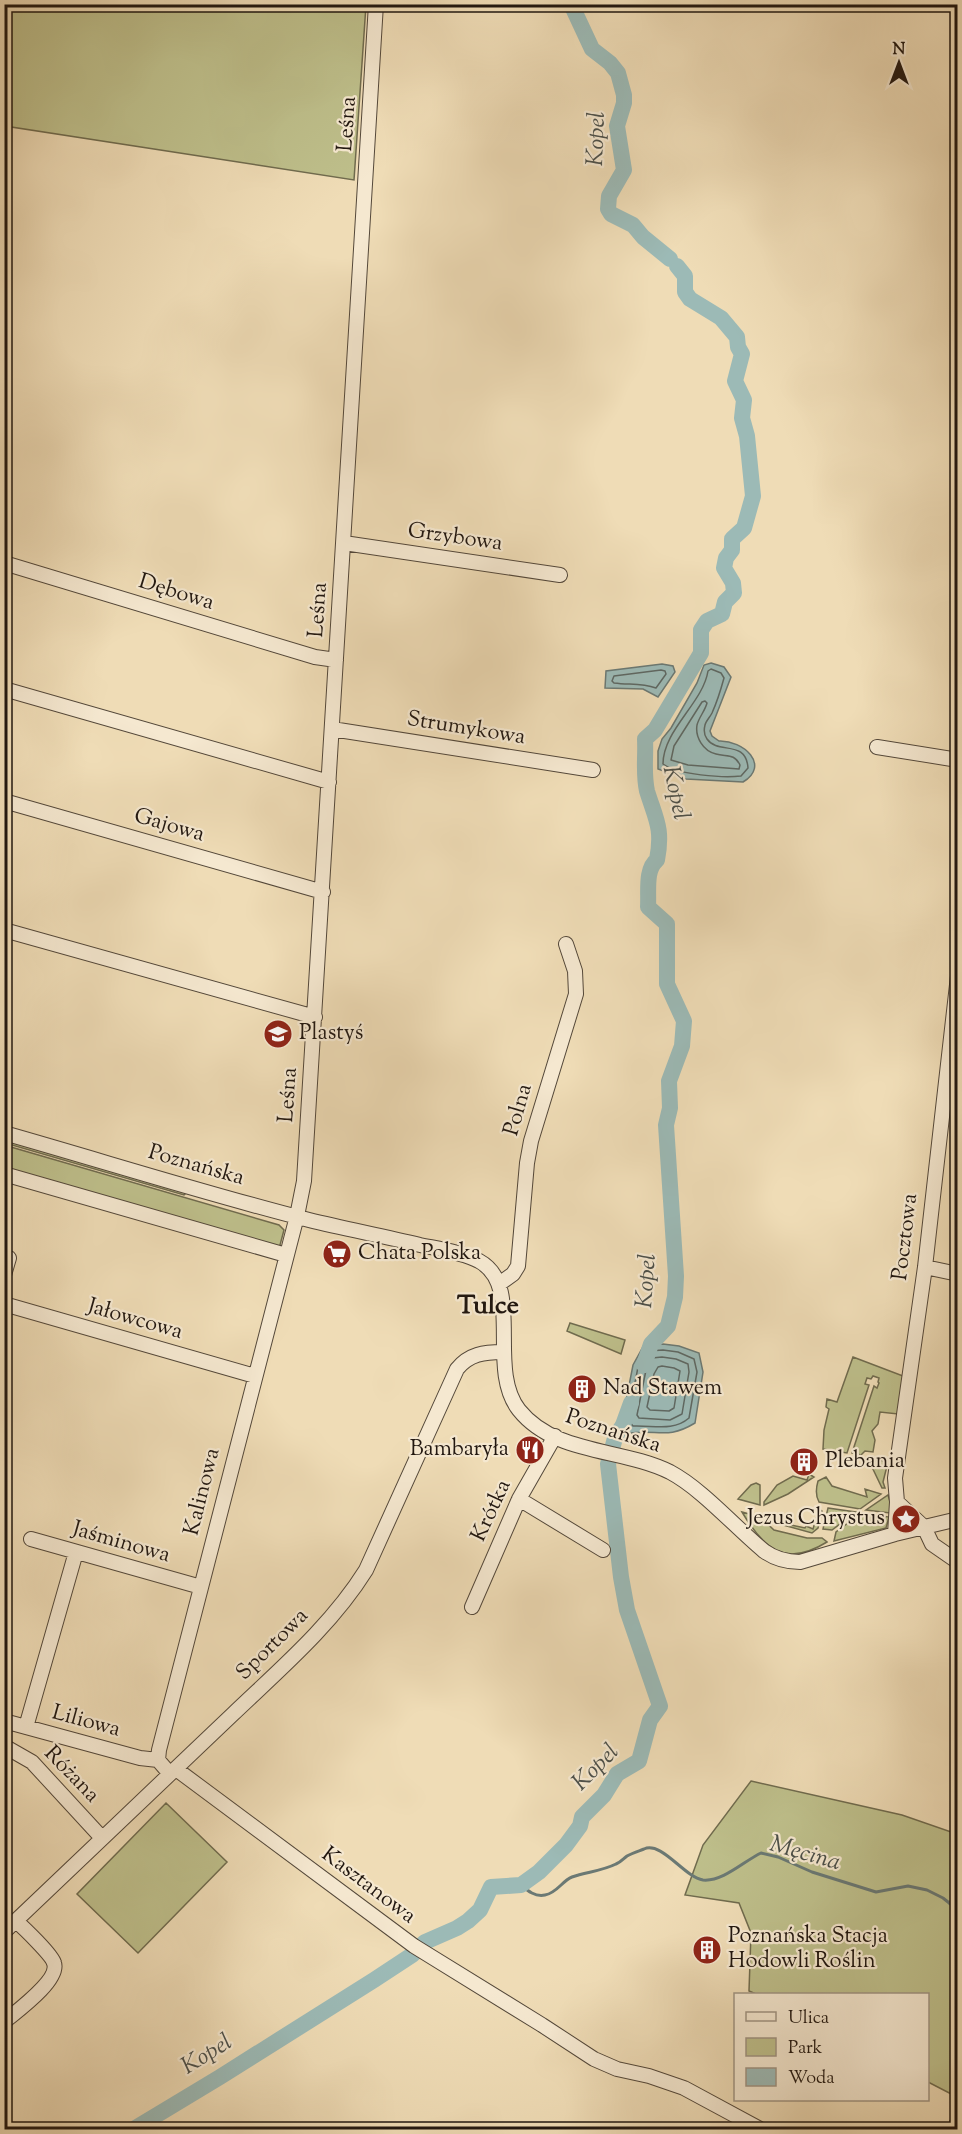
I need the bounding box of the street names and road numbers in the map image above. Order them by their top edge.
street label: Leśna [330,95,366,153]
street label: Grzybowa [406,516,504,560]
street label: Dębowa [134,566,218,620]
street label: Leśna [301,581,337,639]
street label: Strumykowa [404,704,528,754]
street label: Gajowa [130,801,208,851]
street label: Leśna [271,1066,307,1124]
street label: Polna [496,1080,542,1140]
street label: Poznańska [144,1137,248,1195]
street label: Pocztowa [885,1192,927,1282]
street label: Jałowcowa [83,1291,186,1349]
street label: Poznańska [561,1402,665,1462]
street label: Kalinowa [177,1445,229,1539]
street label: Krótka [464,1475,520,1547]
street label: Jaśminowa [67,1514,174,1572]
street label: Sportowa [229,1601,317,1689]
street label: Liliowa [48,1698,124,1746]
street label: Różana [36,1739,106,1811]
street label: Kasztanowa [314,1840,422,1932]

